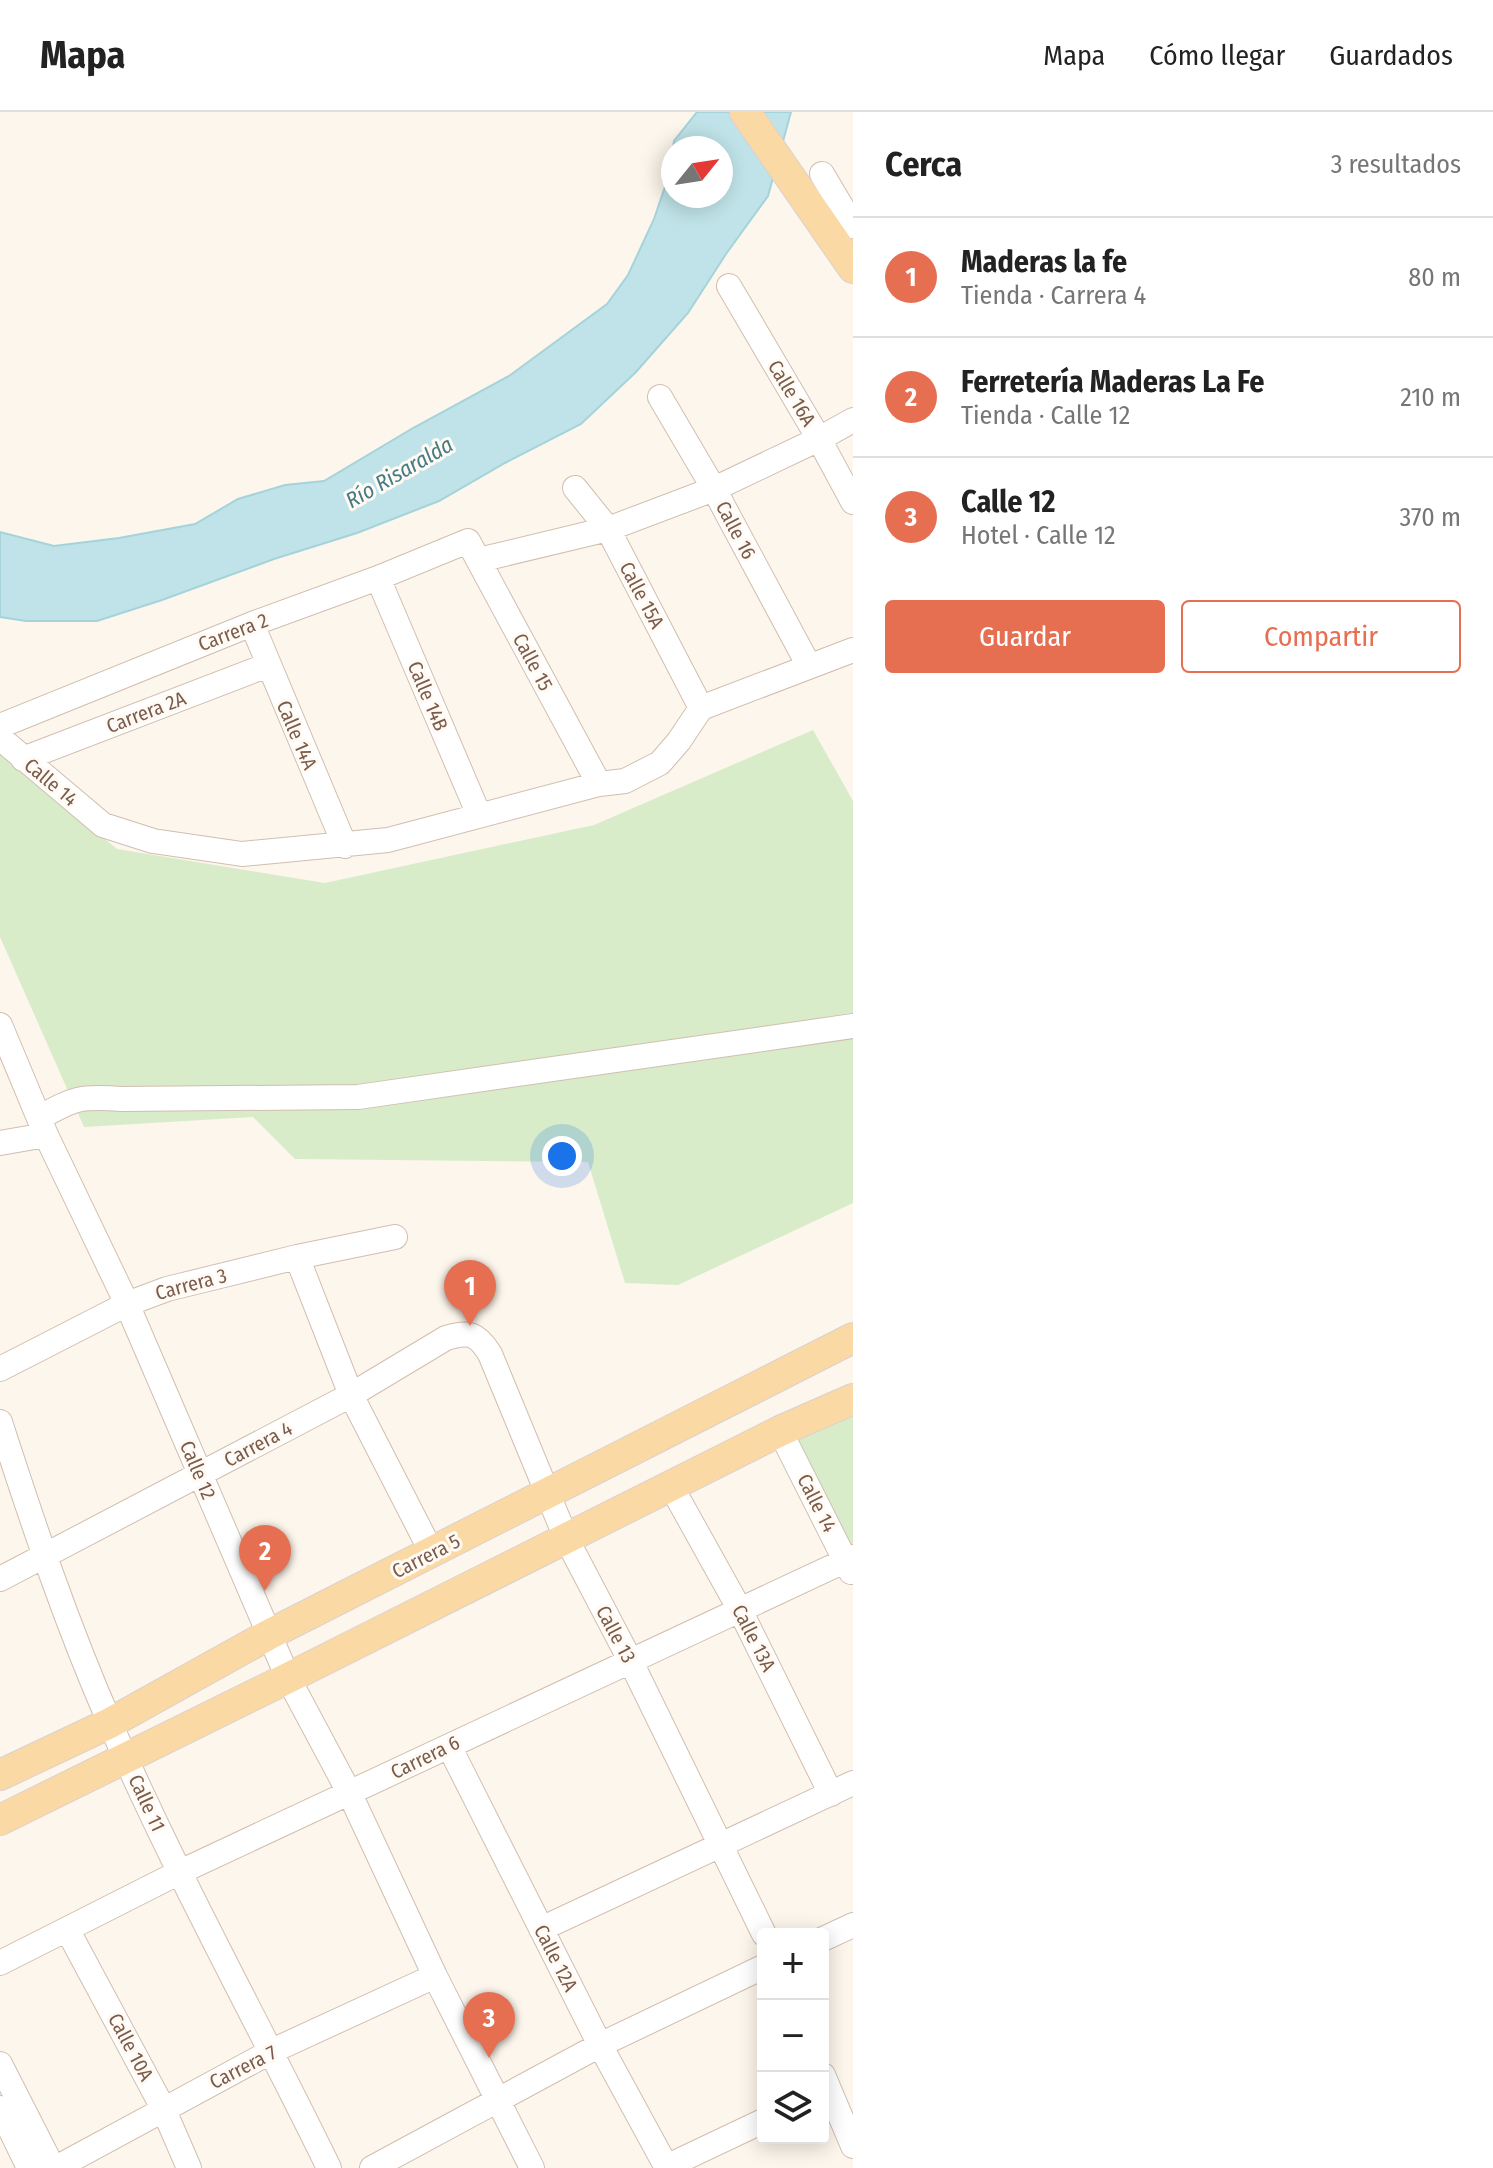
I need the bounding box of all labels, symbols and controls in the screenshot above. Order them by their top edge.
text: Mapa [40,32,125,78]
text: Mapa [1043,39,1105,72]
text: Cómo llegar [1149,39,1285,72]
text: Guardados [1329,39,1453,72]
north arrow [661,136,733,208]
text: Cerca [885,144,962,185]
text: 3 resultados [1331,149,1461,180]
text: Maderas la fe [961,244,1127,280]
text: 1 [906,262,917,293]
text: 80 m [1408,262,1461,293]
text: Tienda · Carrera 4 [961,280,1146,311]
street label: Calle 16A [763,356,821,431]
text: Ferretería Maderas La Fe [961,364,1265,400]
text: 2 [905,382,917,413]
text: 210 m [1400,382,1461,413]
text: Tienda · Calle 12 [961,400,1130,431]
water label: Río Risaralda [341,431,458,514]
text: Calle 12 [961,484,1055,520]
street label: Calle 16 [711,497,761,563]
text: 3 [905,502,917,533]
text: 370 m [1400,502,1461,533]
text: Hotel · Calle 12 [961,520,1116,551]
street label: Calle 15A [614,558,670,633]
button: Guardar [885,600,1165,673]
button: Compartir [1181,600,1461,673]
street label: Carrera 2 [195,608,271,656]
street label: Calle 15 [508,629,558,695]
street label: Calle 14B [403,658,453,734]
street label: Carrera 2A [103,686,190,738]
street label: Calle 14A [272,697,322,774]
street label: Calle 14 [20,753,83,811]
your location [542,1136,582,1176]
pin: 1 [444,1260,496,1326]
street label: Carrera 3 [153,1263,229,1305]
street label: Carrera 4 [220,1416,296,1472]
street label: Calle 12 [175,1437,221,1503]
street label: Calle 14 [792,1470,842,1536]
pin: 2 [239,1525,291,1591]
street label: Carrera 5 [388,1529,464,1583]
street label: Calle 13A [727,1600,781,1676]
street label: Calle 13 [591,1601,641,1667]
street label: Carrera 6 [387,1730,464,1784]
street label: Calle 11 [123,1771,171,1835]
street label: Calle 12A [529,1921,583,1996]
map controls [757,1928,829,2144]
button: + [757,1928,829,2000]
pin: 3 [463,1992,515,2058]
button: − [757,2000,829,2072]
street label: Calle 10A [103,2009,159,2085]
street label: Carrera 7 [205,2040,281,2094]
button: layers [757,2072,829,2144]

